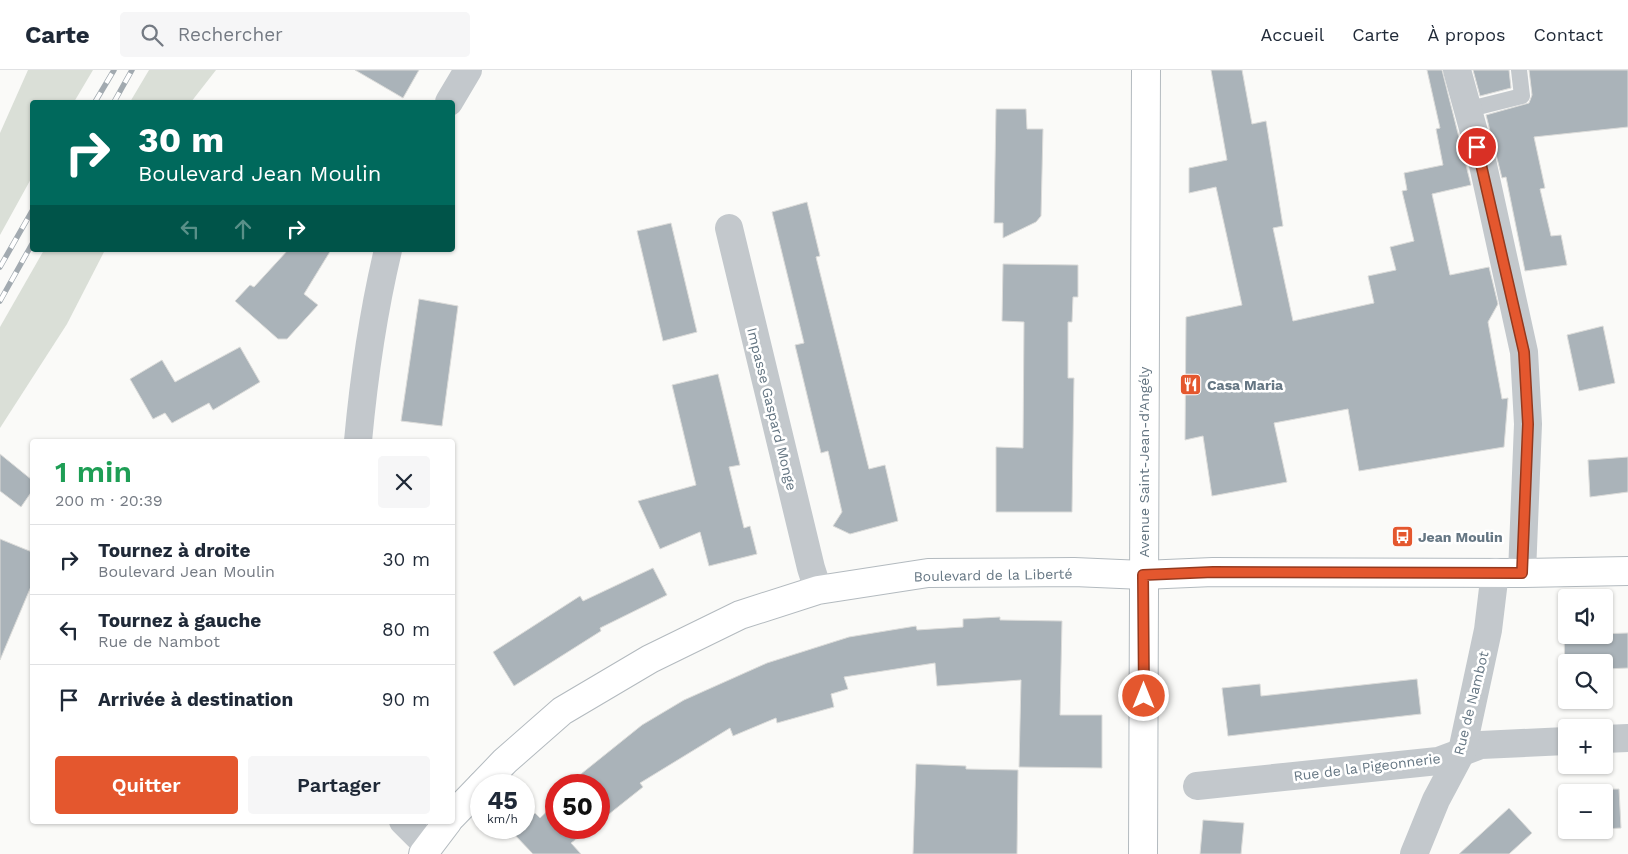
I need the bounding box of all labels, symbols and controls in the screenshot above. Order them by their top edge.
search box [120,12,470,57]
text: Carte [25,21,90,49]
icon: search [138,21,166,49]
text: Rechercher [178,23,283,46]
text: Accueil [1261,24,1324,45]
text: Carte [1352,24,1399,45]
text: À propos [1427,24,1505,45]
text: Contact [1533,24,1603,45]
text: 30 m [138,119,224,161]
icon: right [55,120,120,185]
pin [1456,126,1498,168]
icon: arrive [1463,133,1491,161]
text: Boulevard Jean Moulin [138,161,381,186]
icon: left [176,215,204,243]
icon: ahead [229,215,257,243]
icon: right [282,215,310,243]
street label: Impasse Gaspard Monge [744,326,800,492]
street label: Avenue Saint-Jean-d'Angély [1136,366,1152,558]
restaurant icon: Casa Maria [1179,373,1203,397]
place label: Casa Maria [1207,377,1284,393]
text: 1 min [55,454,132,489]
button: close [378,456,430,508]
text: 200 m · 20:39 [55,491,163,510]
bus stop icon: Jean Moulin [1390,525,1414,549]
place label: Jean Moulin [1418,529,1503,545]
text: Tournez à droite [98,539,250,562]
icon: right [55,546,83,574]
text: 30 m [383,548,430,571]
text: Boulevard Jean Moulin [98,562,275,581]
street label: Boulevard de la Liberté [913,566,1073,584]
map controls [1558,589,1613,839]
button: sound [1558,589,1613,644]
text: Tournez à gauche [98,609,261,632]
icon: left [55,616,83,644]
text: 80 m [382,618,430,641]
text: Rue de Nambot [98,632,220,651]
street label: Rue de Nambot [1450,649,1492,757]
button: search [1558,654,1613,709]
position arrow [1117,669,1169,721]
icon: arrive [55,686,83,714]
text: Arrivée à destination [98,688,293,711]
text: 90 m [382,688,430,711]
button: + [1558,719,1613,774]
street label: Rue de la Pigeonnerie [1293,750,1441,784]
button: Quitter [55,756,238,814]
button: Partager [248,756,430,814]
speed limit sign: 50 [545,774,610,839]
button: − [1558,784,1613,839]
text: 45 [487,786,518,815]
text: km/h [487,812,518,826]

